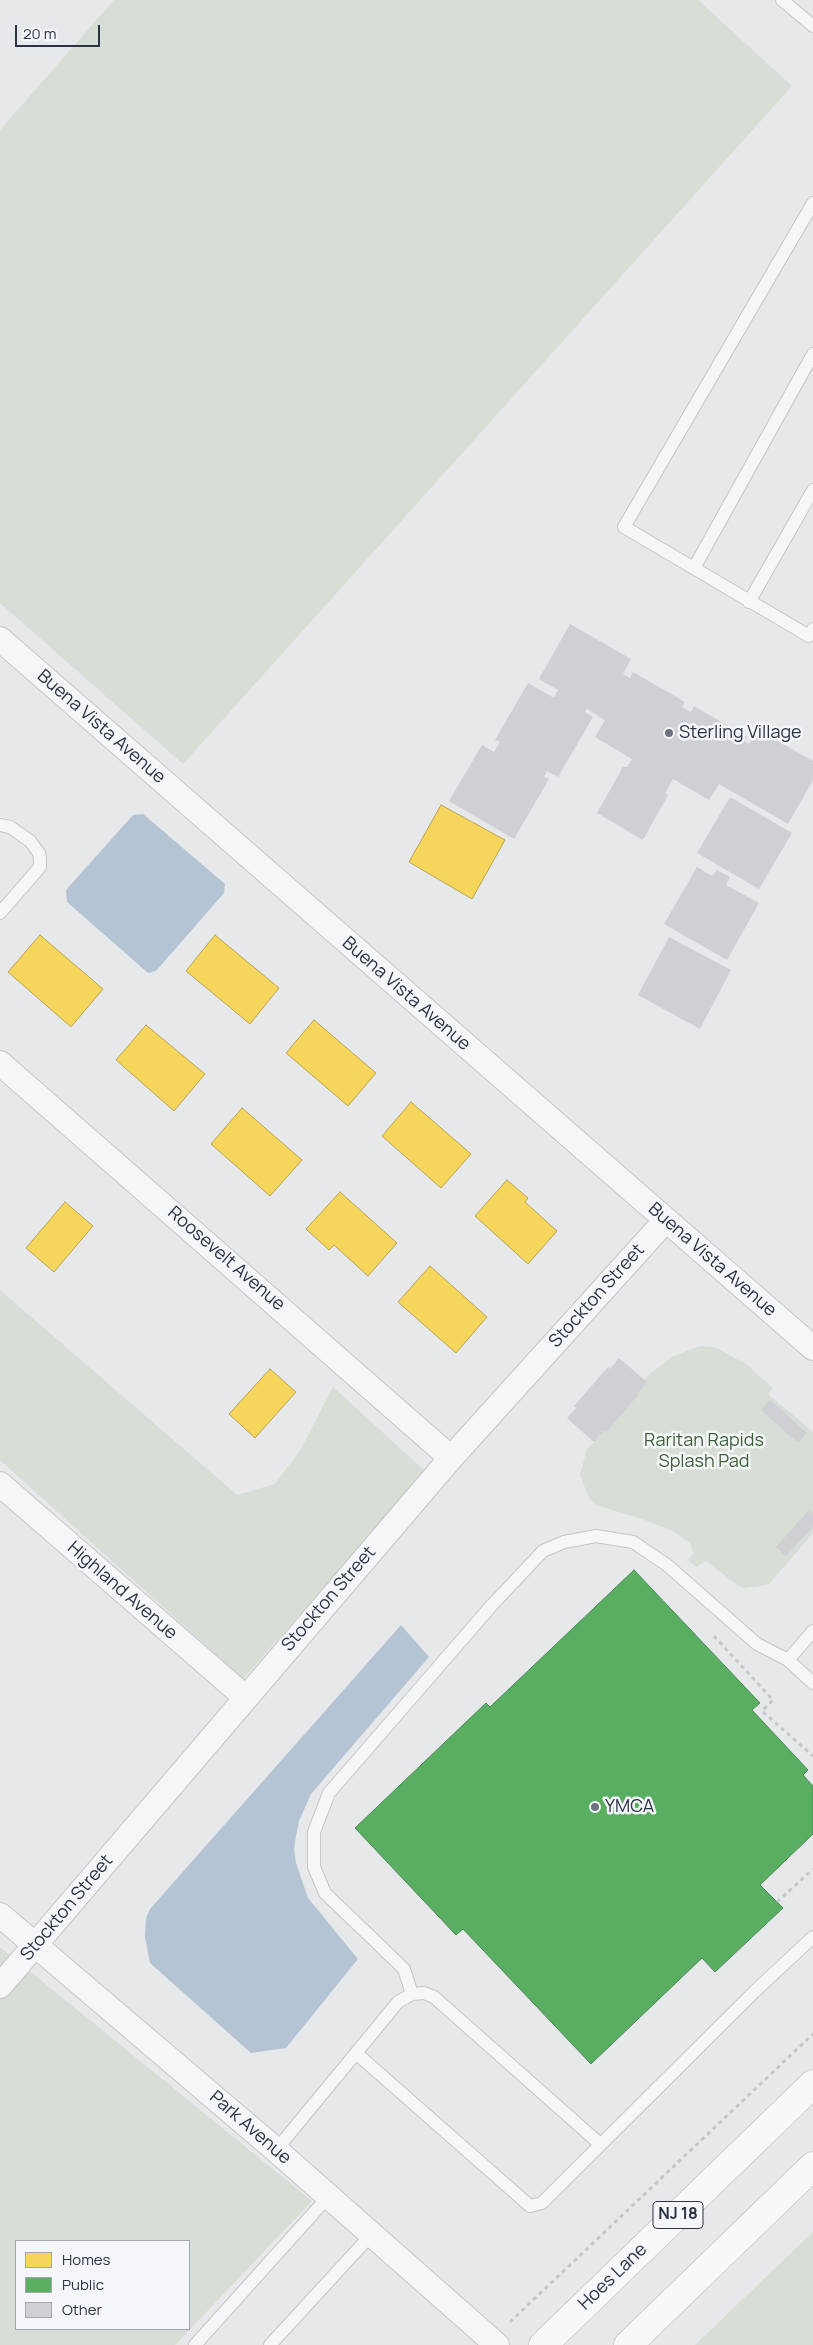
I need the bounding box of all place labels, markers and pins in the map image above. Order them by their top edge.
place label: Sterling Village [679,722,802,744]
marker: Sterling Village [663,727,675,739]
place label: YMCA [605,1796,654,1818]
marker: YMCA [589,1801,601,1813]

